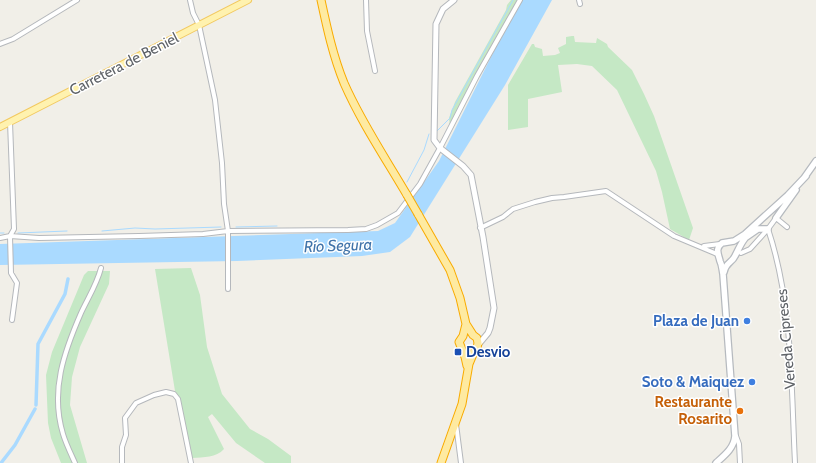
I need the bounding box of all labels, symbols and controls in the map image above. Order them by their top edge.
street label: Carretera de Beniel [66,29,182,99]
water label: Río Segura [303,235,373,256]
street label: Vereda Cipreses [773,288,799,390]
place label: Plaza de Juan [653,312,739,330]
marker: Plaza de Juan [742,316,752,326]
place label: Desvio [466,343,511,361]
marker: Desvio [453,347,463,357]
place label: Soto & Maiquez [642,373,744,391]
marker: Soto & Maiquez [747,377,757,387]
place label: Restaurante Rosarito [655,393,732,428]
marker: Restaurante Rosarito [735,406,745,416]

